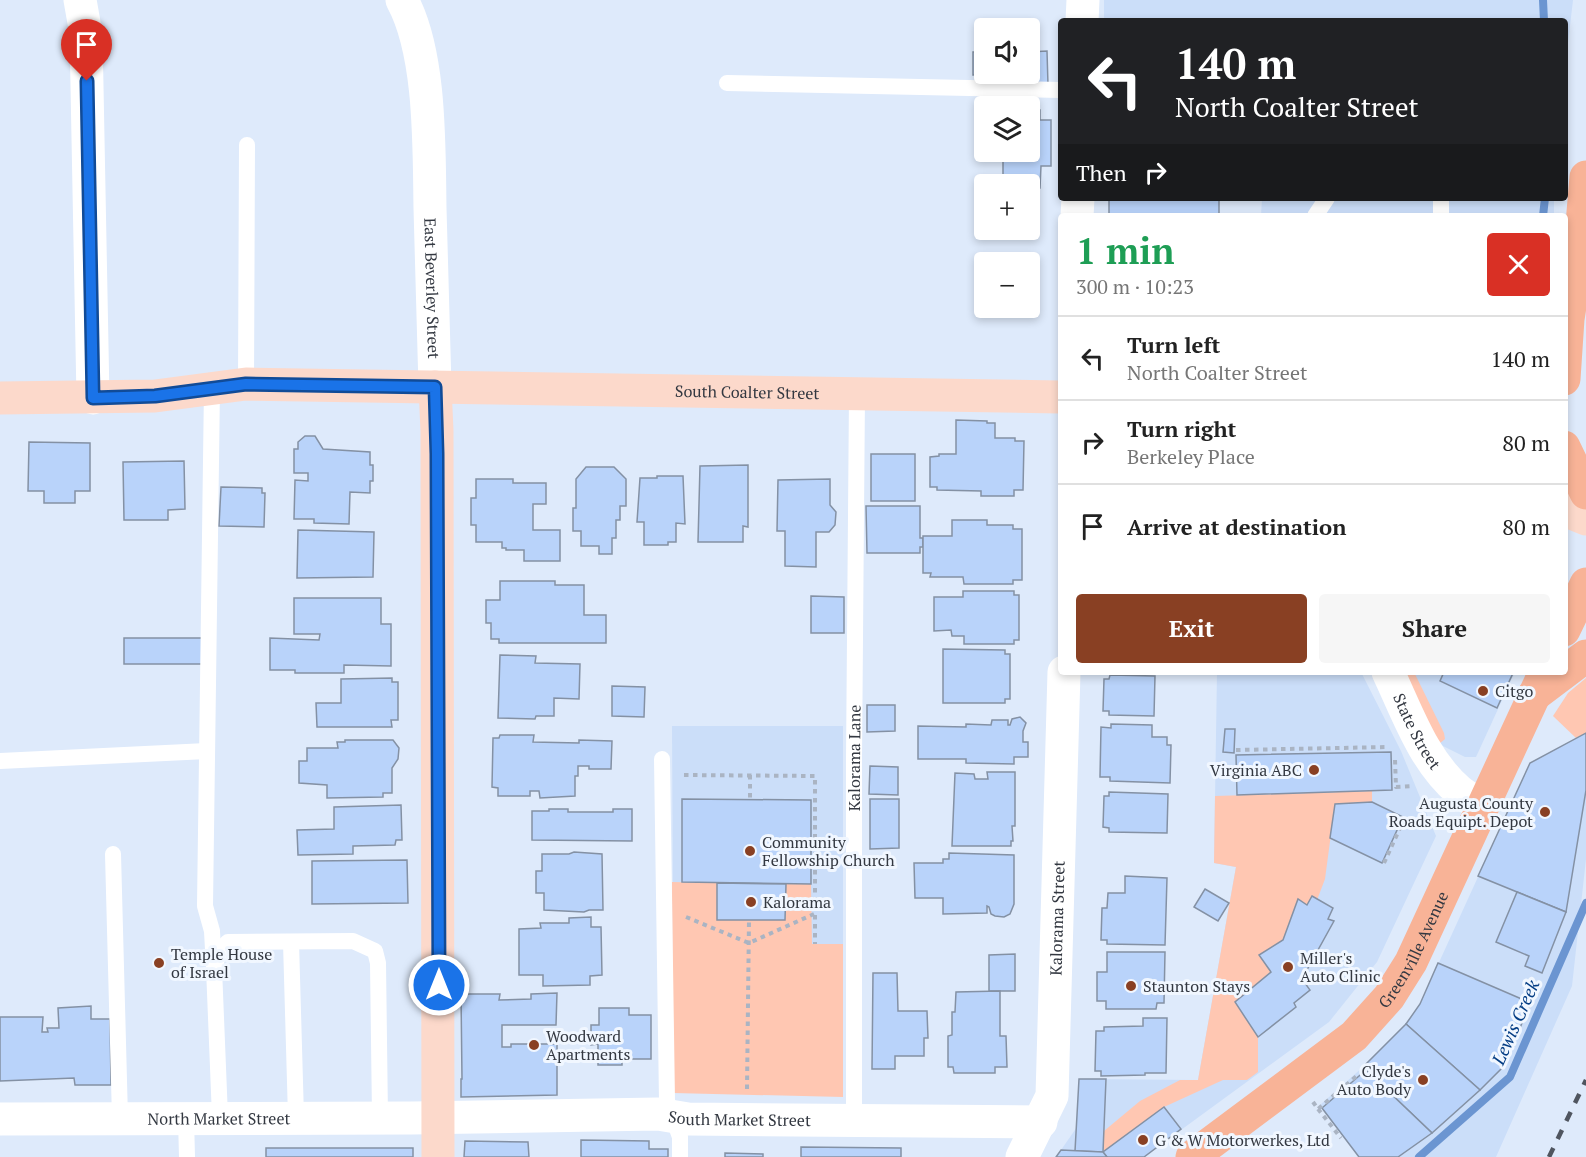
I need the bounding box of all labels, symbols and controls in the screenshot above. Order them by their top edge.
map controls [974,18,1040,318]
button: sound [974,18,1040,84]
pin [61,19,112,81]
icon: arrive [70,28,103,61]
text: 140 m [1175,35,1296,91]
icon: left [1076,42,1154,120]
text: North Coalter Street [1175,89,1419,125]
button: layers [974,96,1040,162]
icon: right [1139,156,1172,189]
text: Then [1076,158,1127,187]
button: + [974,174,1040,240]
street label: East Beverley Street [419,217,445,359]
text: 1 min [1076,227,1174,274]
button: close [1487,233,1550,296]
button: − [974,252,1040,318]
text: 300 m · 10:23 [1076,273,1194,300]
text: Turn left [1127,330,1220,359]
icon: left [1076,342,1109,375]
text: 140 m [1490,344,1550,373]
text: North Coalter Street [1127,359,1307,386]
street label: South Coalter Street [675,380,820,404]
text: Turn right [1127,414,1236,443]
icon: right [1076,426,1109,459]
text: 80 m [1502,428,1550,457]
text: Berkeley Place [1127,443,1255,470]
icon: arrive [1076,510,1109,543]
text: Arrive at destination [1127,512,1346,541]
text: 80 m [1502,512,1550,541]
button: Exit [1076,594,1307,663]
button: Share [1319,594,1550,663]
place label: Citgo [1495,680,1533,702]
marker: Citgo [1476,684,1490,698]
street label: State Street [1388,690,1446,774]
street label: Kalorama Lane [843,705,865,811]
place label: Virginia ABC [1210,759,1302,781]
marker: Virginia ABC [1307,763,1321,777]
place label: Augusta County Roads Equipt. Depot [1389,792,1534,832]
marker: Augusta County Roads Equipt. Depot [1538,805,1552,819]
place label: Community Fellowship Church [762,831,895,871]
marker: Community Fellowship Church [743,844,757,858]
street label: Kalorama Street [1044,860,1070,976]
street label: Greenville Avenue [1373,888,1453,1013]
place label: Kalorama [763,891,831,913]
marker: Kalorama [744,895,758,909]
place label: Temple House of Israel [171,943,272,983]
place label: Miller's Auto Clinic [1300,947,1381,987]
position arrow [407,953,471,1017]
marker: Temple House of Israel [152,956,166,970]
marker: Miller's Auto Clinic [1281,960,1295,974]
place label: Staunton Stays [1143,975,1250,997]
water label: Lewis Creek [1485,975,1545,1069]
marker: Staunton Stays [1124,979,1138,993]
place label: Woodward Apartments [546,1025,630,1065]
marker: Woodward Apartments [527,1038,541,1052]
place label: Clyde's Auto Body [1337,1060,1412,1100]
marker: Clyde's Auto Body [1416,1073,1430,1087]
street label: South Market Street [667,1105,811,1131]
street label: North Market Street [148,1107,290,1130]
place label: G & W Motorwerkes, Ltd [1155,1129,1330,1151]
marker: G & W Motorwerkes, Ltd [1136,1133,1150,1147]

